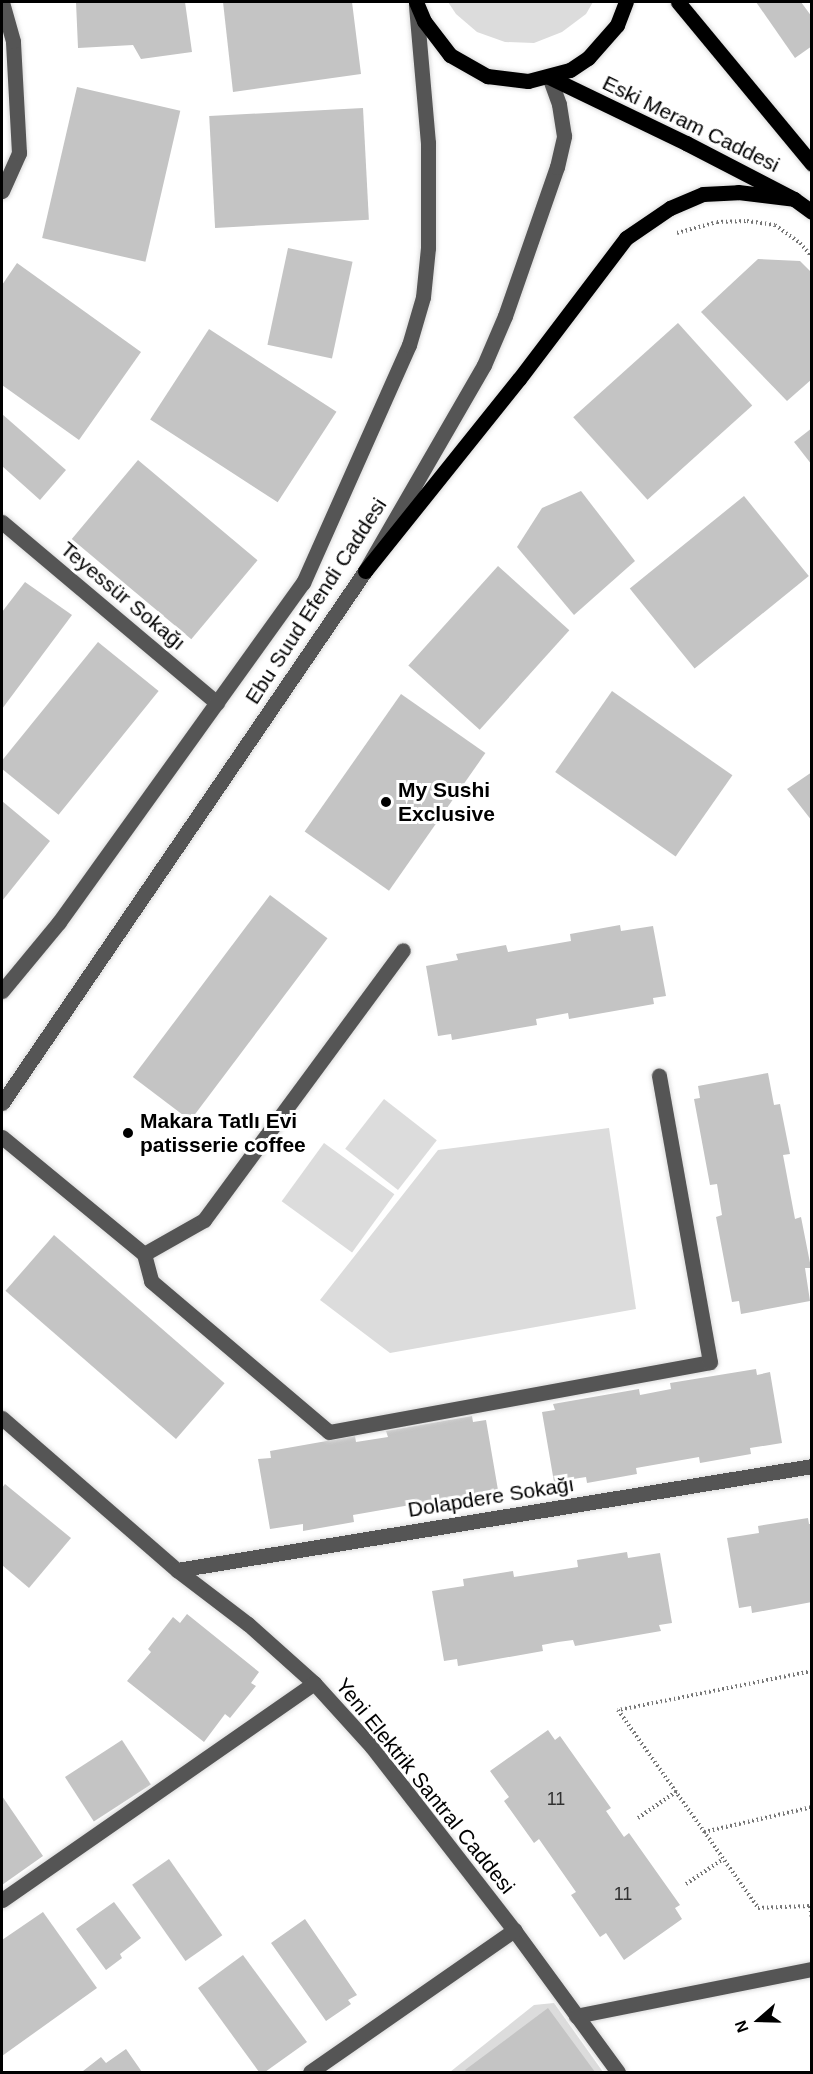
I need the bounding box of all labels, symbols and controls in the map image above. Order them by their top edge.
street label: Eski Meram Caddesi [598,70,784,178]
street label: Ebu Suud Efendi Caddesi [240,493,392,709]
street label: Teyessür Sokağı [55,536,191,656]
place label: My Sushi Exclusive [398,777,495,827]
marker: My Sushi Exclusive [379,795,393,809]
place label: Makara Tatlı Evi patisserie coffee [140,1108,306,1158]
marker: Makara Tatlı Evi patisserie coffee [121,1126,135,1140]
street label: Dolapdere Sokağı [406,1471,576,1523]
street label: Yeni Elektrik Santral Caddesi [330,1673,520,1899]
house number: 11 [547,1788,565,1810]
house number: 11 [614,1883,632,1905]
north arrow [729,1990,789,2050]
text: N [732,2018,752,2035]

